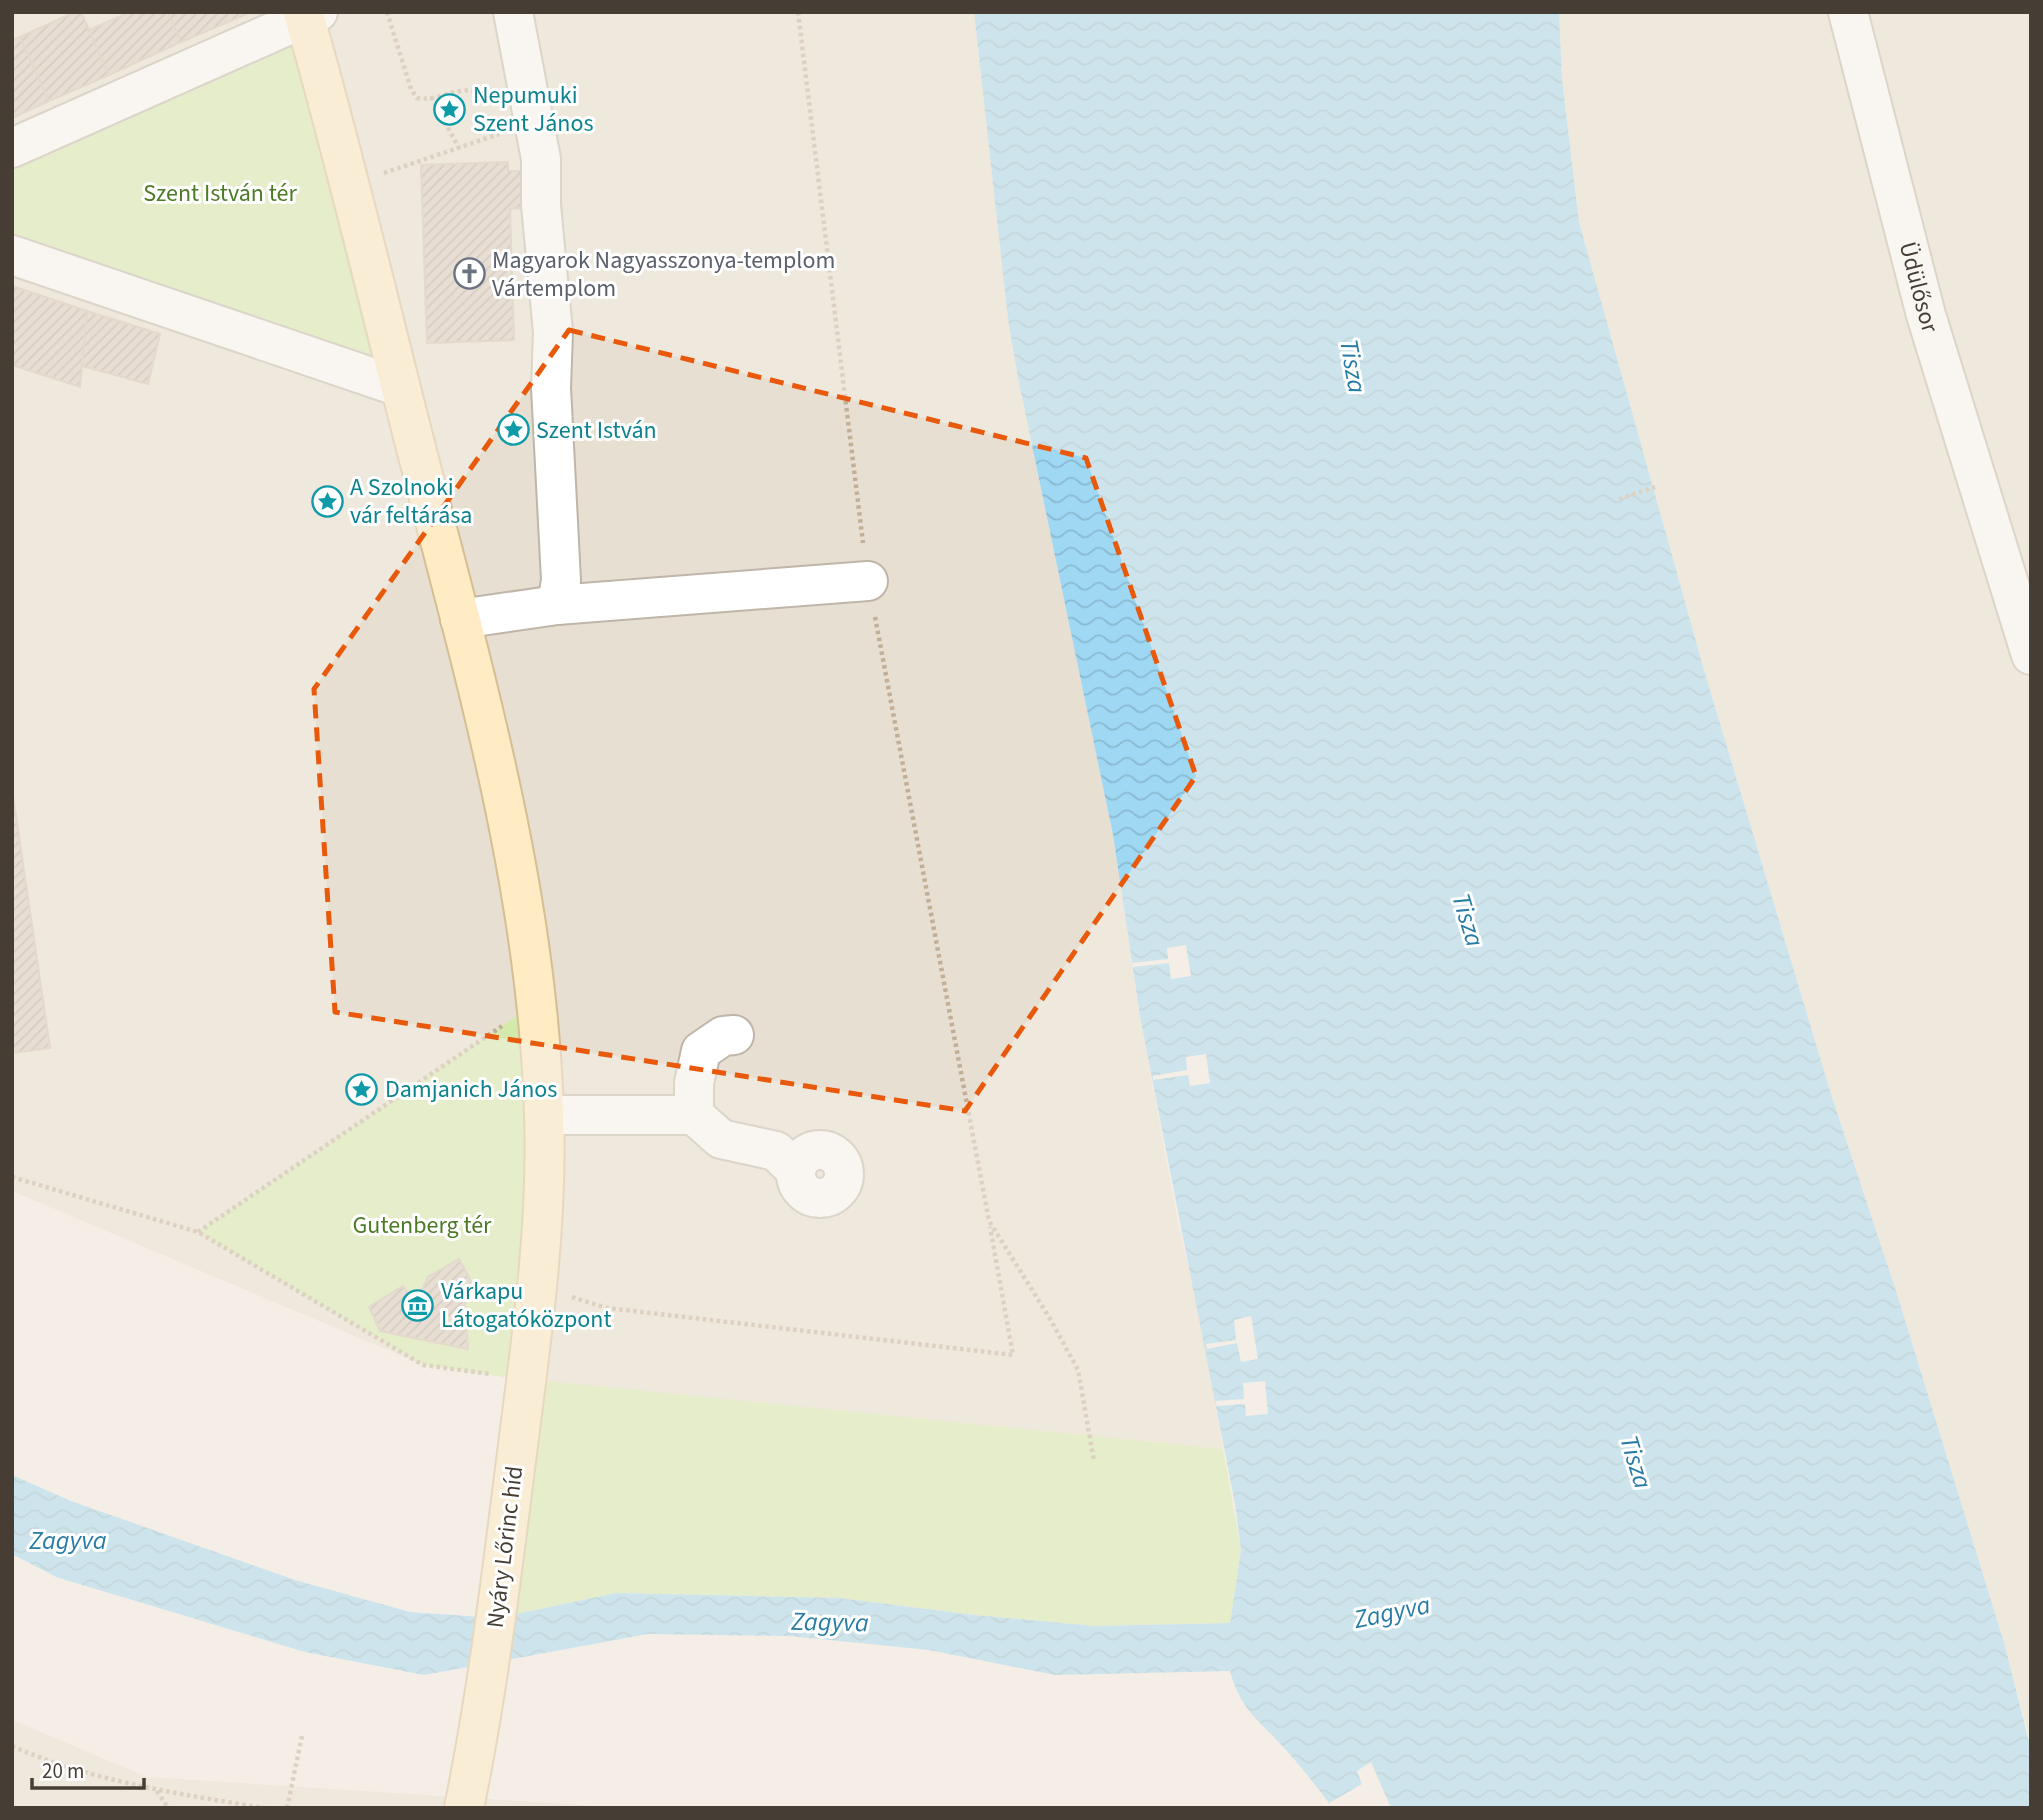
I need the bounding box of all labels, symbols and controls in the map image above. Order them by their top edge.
place label: Nepumuki Szent János [473,78,593,141]
place icon: Nepumuki Szent János [433,92,467,126]
park label: Szent István tér [143,176,297,211]
street label: Üdülősor [1890,238,1948,337]
place label: Magyarok Nagyasszonya-templom Vártemplom [492,243,835,306]
church icon: Magyarok Nagyasszonya-templom Vártemplom [452,257,486,291]
water label: Tisza [1330,336,1376,396]
place icon: Szent István [496,413,530,447]
place label: Szent István [536,413,657,448]
place label: A Szolnoki vár feltárása [350,470,472,533]
place icon: A Szolnoki vár feltárása [310,484,344,518]
water label: Tisza [1442,889,1494,951]
place icon: Damjanich János [345,1072,379,1106]
place label: Damjanich János [385,1072,557,1107]
park label: Gutenberg tér [353,1208,492,1243]
place label: Várkapu Látogatóközpont [441,1274,612,1337]
museum icon: Várkapu Látogatóközpont [401,1288,435,1322]
water label: Tisza [1610,1431,1662,1493]
street label: Nyáry Lőrinc híd [478,1464,532,1630]
water label: Zagyva [28,1522,107,1559]
water label: Zagyva [1349,1586,1434,1638]
water label: Zagyva [790,1603,869,1641]
scale bar [32,1746,144,1790]
text: 20 m [42,1756,84,1786]

